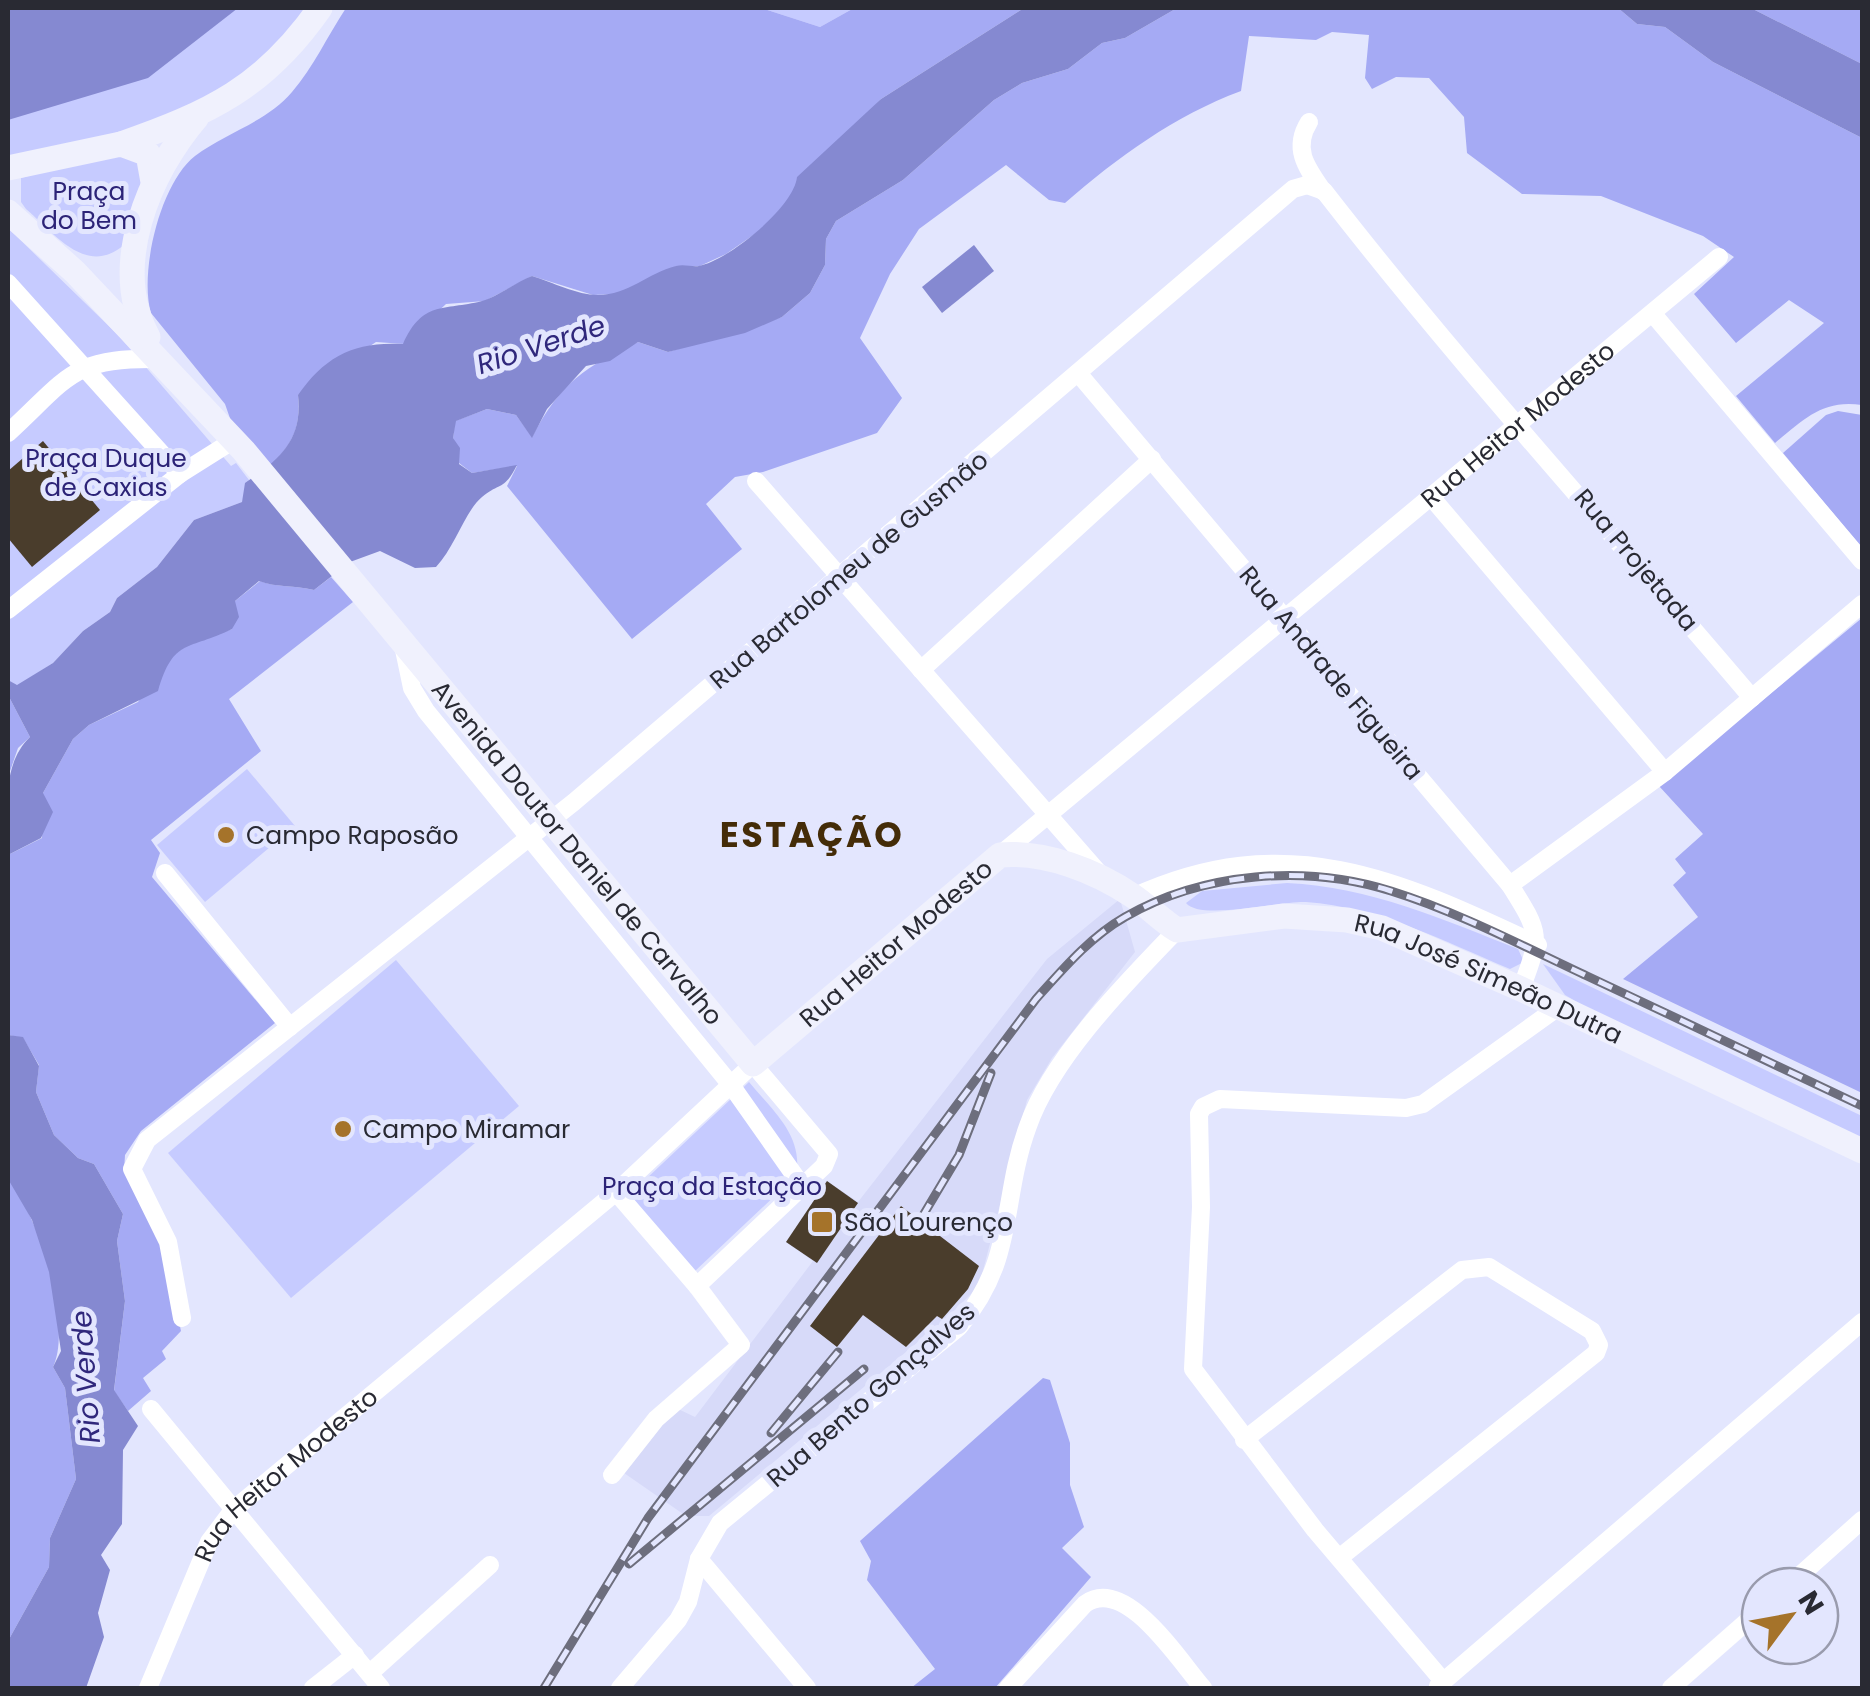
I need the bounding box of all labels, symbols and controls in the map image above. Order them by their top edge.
park label: Praça do Bem [41,174,137,238]
water label: Rio Verde [472,306,610,384]
street label: Rua Heitor Modesto [1413,333,1622,516]
park label: Praça Duque de Caxias [25,441,187,505]
street label: Rua Bartolomeu de Gusmão [702,443,996,697]
street label: Rua Projetada [1566,481,1706,639]
street label: Rua Andrade Figueira [1231,559,1431,787]
street label: Avenida Doutor Daniel de Carvalho [424,673,731,1033]
district label: ESTAÇÃO [720,810,904,859]
place label: Campo Raposão [246,818,458,853]
marker: Campo Raposão [215,824,237,846]
street label: Rua Heitor Modesto [792,851,1000,1035]
street label: Rua José Simeão Dutra [1351,905,1628,1052]
place label: Campo Miramar [363,1112,570,1147]
marker: Campo Miramar [332,1118,354,1140]
park label: Praça da Estação [602,1169,822,1204]
place label: São Lourenço [844,1205,1013,1240]
marker: São Lourenço [809,1209,835,1235]
street label: Rua Bento Gonçalves [759,1295,983,1495]
water label: Rio Verde [62,1309,110,1445]
street label: Rua Heitor Modesto [185,1379,385,1567]
north arrow [1740,1566,1840,1666]
text: N [1789,1584,1833,1622]

